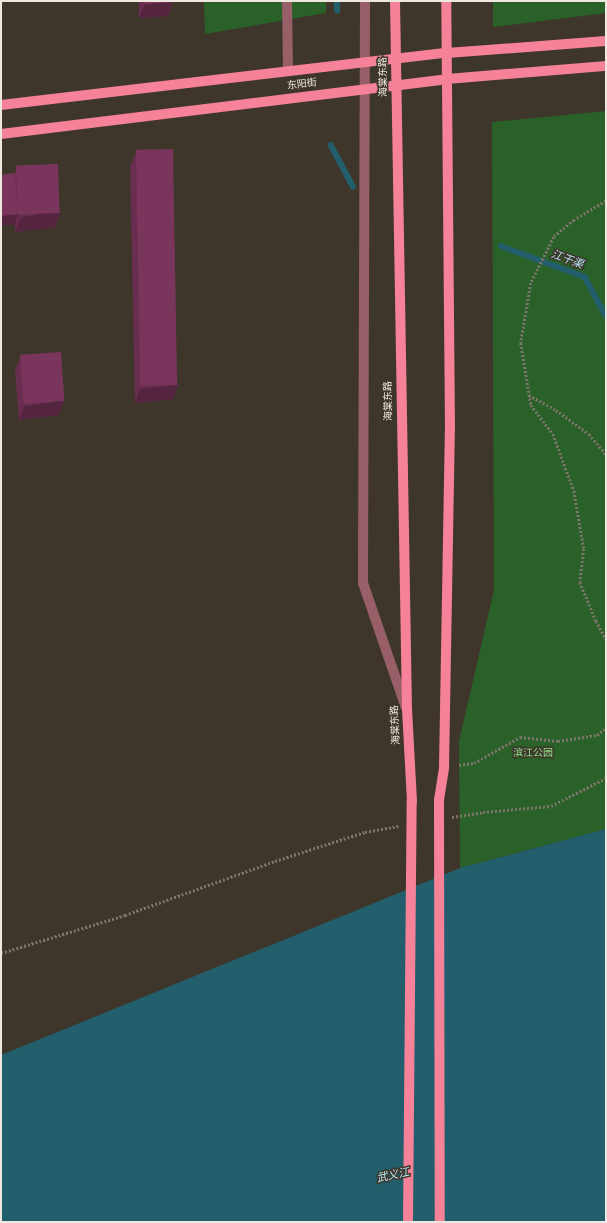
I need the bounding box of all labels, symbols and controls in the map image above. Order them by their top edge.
street label: 海棠东路 [378,57,390,97]
street label: 东阳街 [286,77,318,93]
water label: 江干渠 [549,248,585,272]
street label: 海棠东路 [383,381,395,421]
street label: 海棠东路 [389,705,403,745]
park label: 滨江公园 [513,748,553,760]
water label: 武义江 [375,1166,411,1186]

